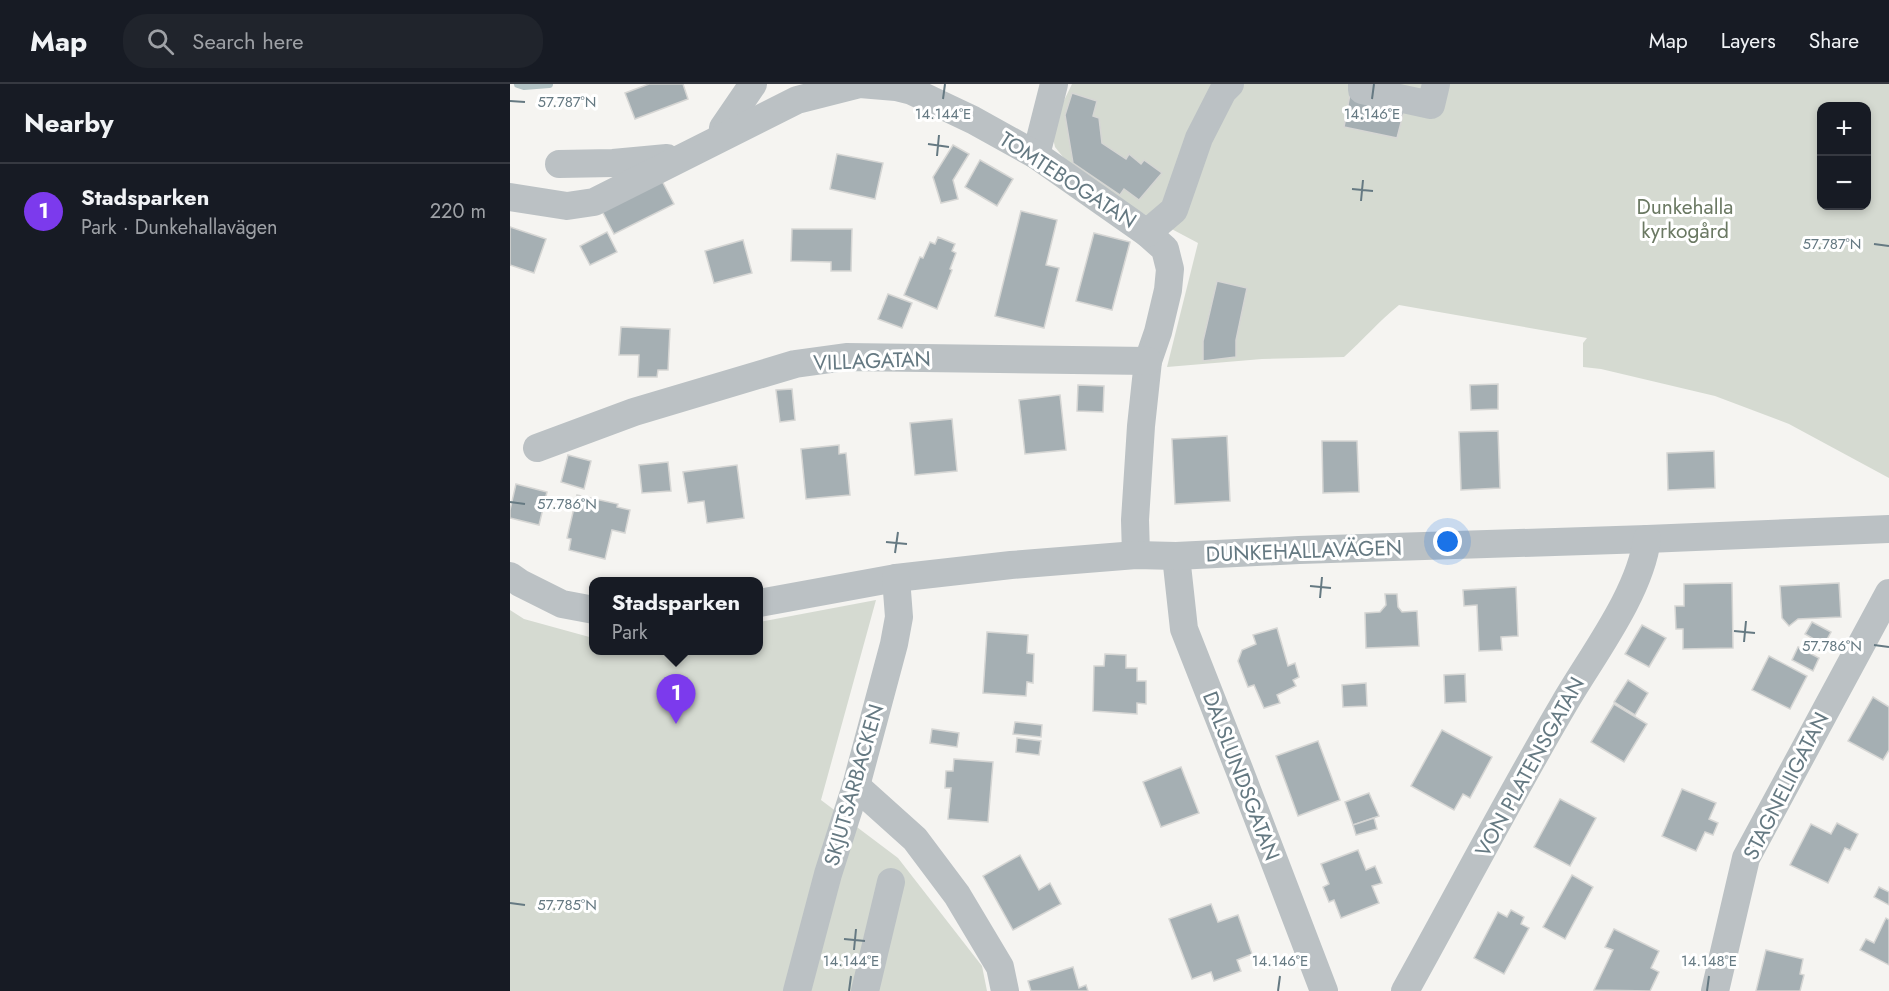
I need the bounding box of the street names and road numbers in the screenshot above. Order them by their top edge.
street label: TOMTEBOGATAN [994,124,1142,236]
street label: VILLAGATAN [813,344,931,378]
street label: DUNKEHALLAVÄGEN [1205,533,1403,569]
street label: VON PLATENSGATAN [1468,672,1592,862]
street label: DALSLUNDSGATAN [1195,687,1287,865]
street label: SKJUTSARBACKEN [817,701,891,869]
street label: STAGNELIIGATAN [1736,707,1836,865]

